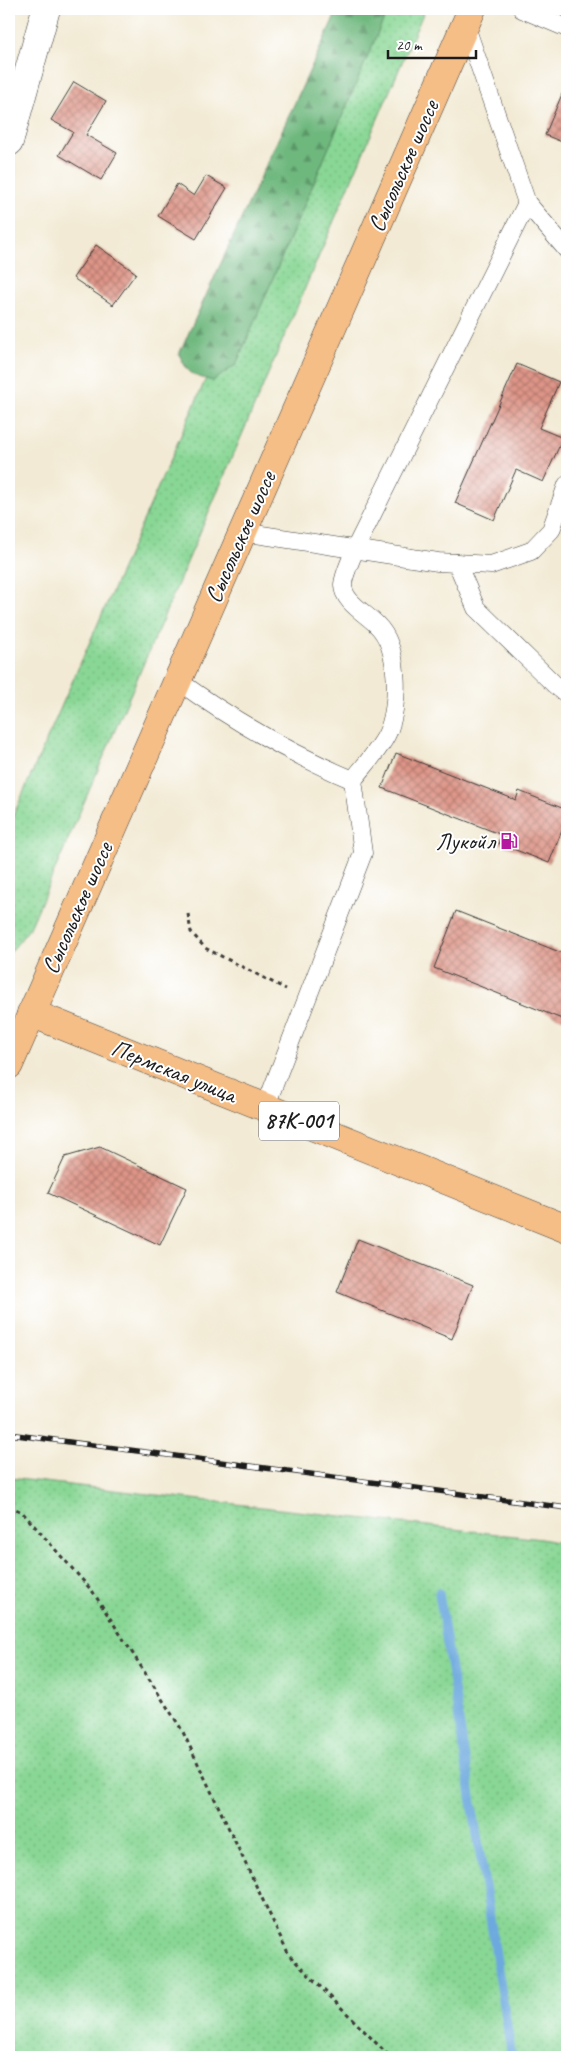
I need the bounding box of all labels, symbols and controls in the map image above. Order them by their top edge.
scale bar [388,28,476,60]
text: 20 m [396,36,423,55]
street label: Сысольское шоссе [361,94,446,236]
street label: Сысольское шоссе [198,465,283,607]
place label: Лукойл [436,826,496,856]
fuel station icon: Лукойл [499,831,519,851]
street label: Сысольское шоссе [35,836,120,978]
street label: Пермская улица [107,1032,243,1110]
road number: 87К-001 [259,1102,339,1140]

